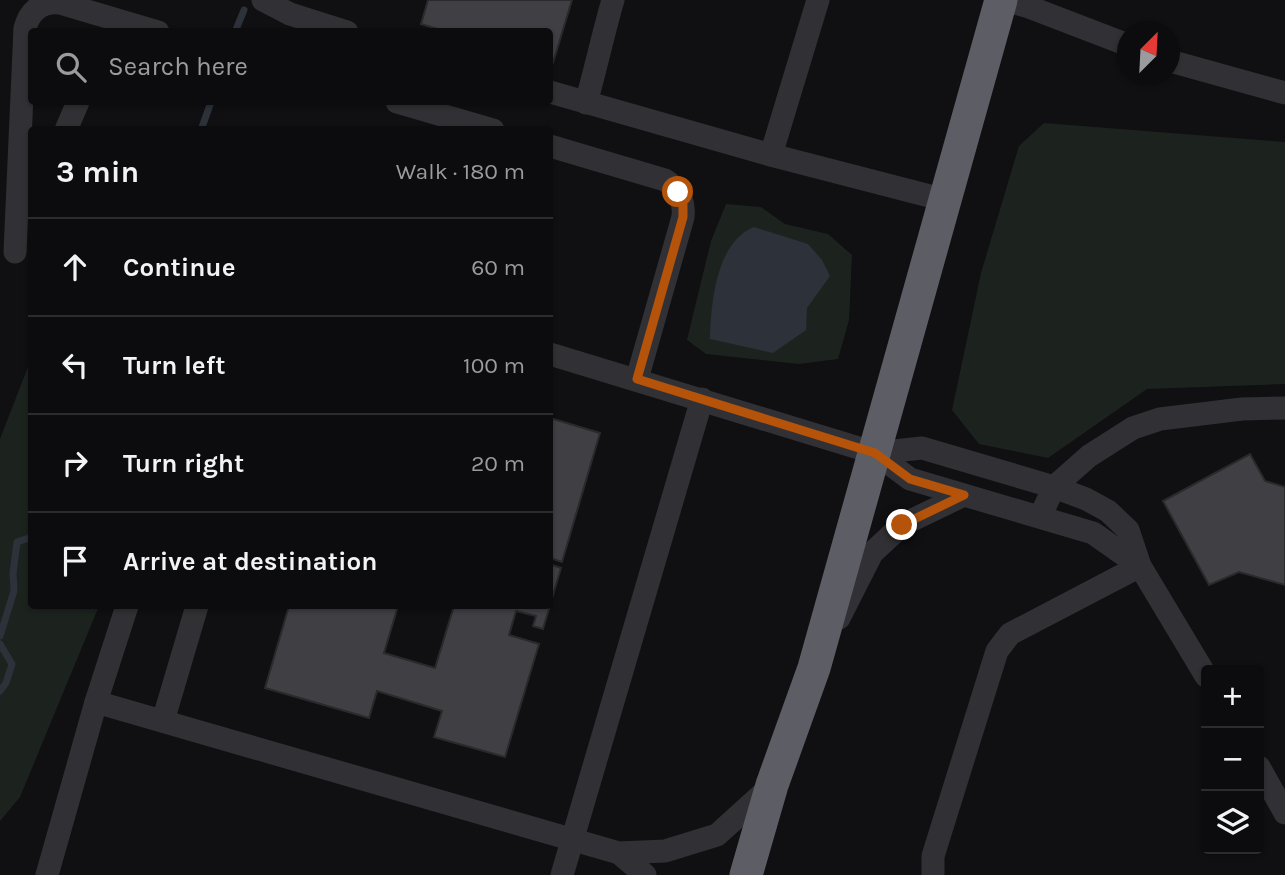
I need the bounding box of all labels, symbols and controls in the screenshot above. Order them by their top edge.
north arrow [1117,21,1180,84]
search box [28,28,553,105]
icon: search [52,48,90,86]
text: Search here [108,51,248,82]
text: 3 min [56,154,139,190]
text: Walk · 180 m [396,158,525,185]
route start [662,176,693,207]
icon: ahead [56,248,94,286]
text: Continue [123,252,235,283]
text: 60 m [471,254,525,281]
icon: left [56,346,94,384]
text: Turn left [123,350,225,381]
text: 100 m [463,352,525,379]
icon: right [56,444,94,482]
text: Turn right [123,448,244,479]
text: 20 m [471,450,525,477]
route end [886,509,917,540]
icon: arrive [56,542,94,580]
text: Arrive at destination [123,546,377,577]
map controls [1201,665,1264,854]
button: + [1201,665,1264,728]
button: − [1201,728,1264,791]
button: layers [1201,791,1264,854]

